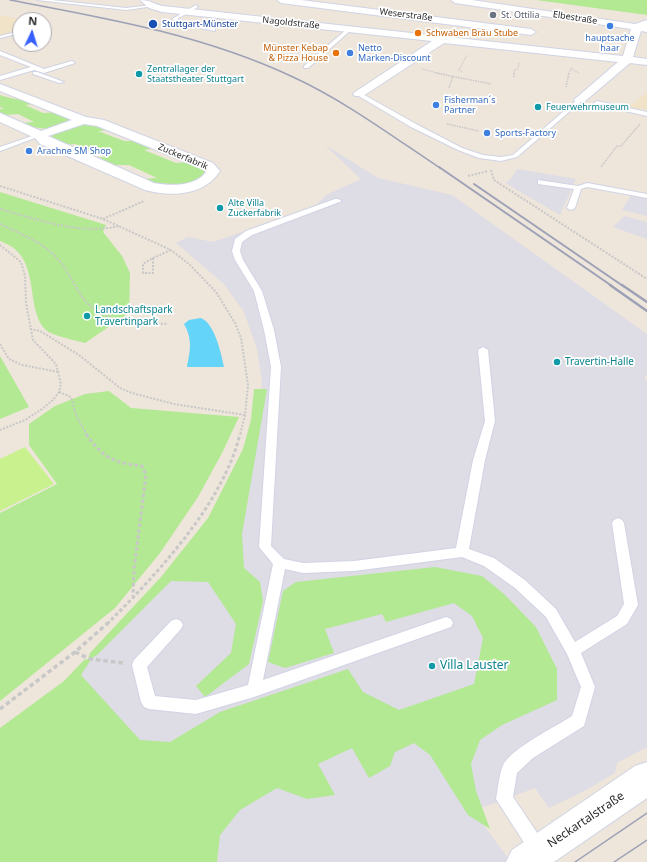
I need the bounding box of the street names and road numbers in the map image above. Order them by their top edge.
street label: Weserstraße [379,6,433,24]
street label: Elbestraße [552,9,598,27]
street label: Nagoldstraße [262,15,320,31]
street label: Zuckerfabrik [156,142,210,172]
street label: Neckartalstraße [545,789,627,851]

